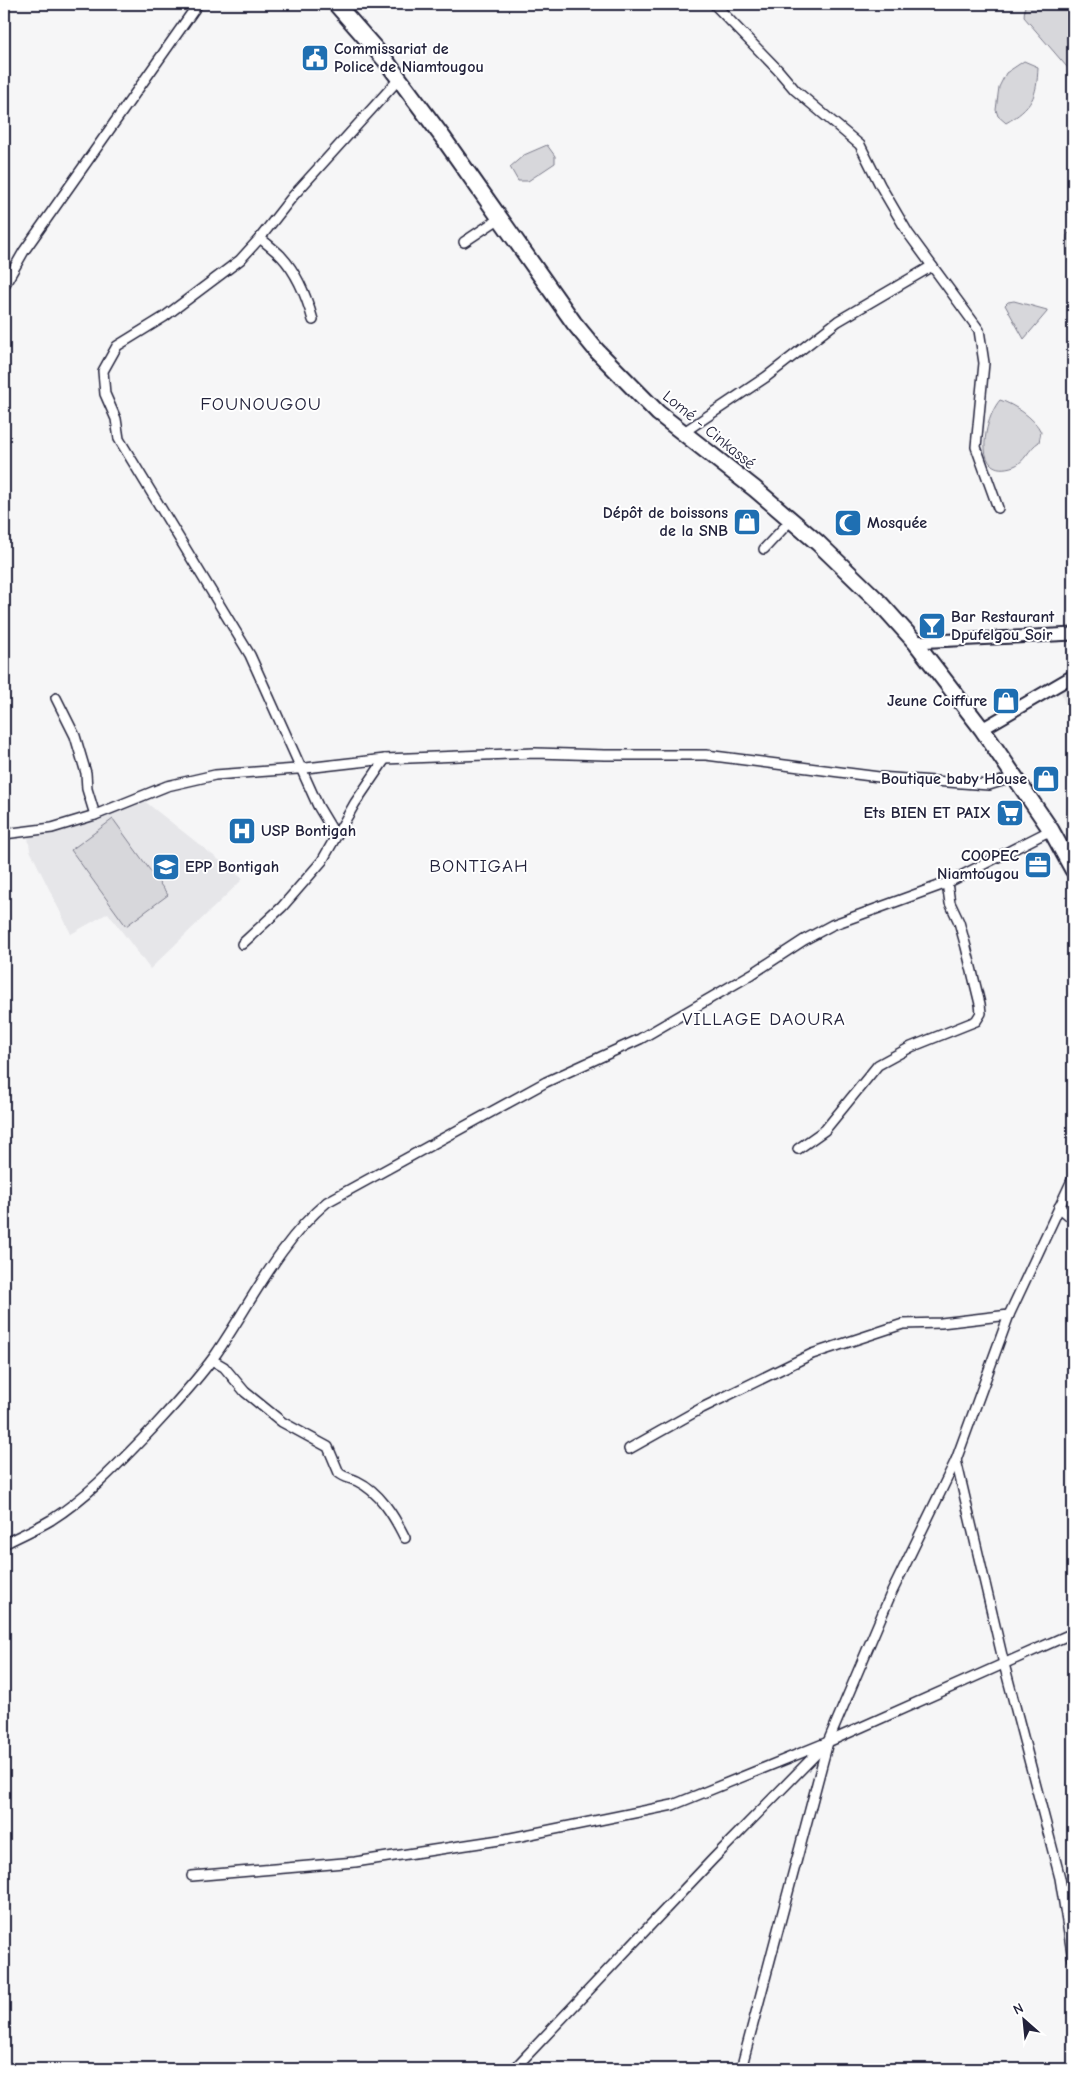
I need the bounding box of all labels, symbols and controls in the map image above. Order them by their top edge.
place label: Commissariat de Police de Niamtougou [334,40,484,76]
public building icon: Commissariat de Police de Niamtougou [300,43,330,73]
street label: Lomé - Cinkassé [659,387,759,473]
district label: FOUNOUGOU [200,393,322,415]
place label: Dépôt de boissons de la SNB [603,504,728,540]
shop icon: Dépôt de boissons de la SNB [732,507,762,537]
mosque icon: Mosquée [833,508,863,538]
place label: Mosquée [867,514,927,532]
place label: Bar Restaurant Dpufelgou Soir [951,608,1055,644]
bar icon: Bar Restaurant Dpufelgou Soir [917,611,947,641]
shop icon: Jeune Coiffure [991,686,1021,716]
place label: Jeune Coiffure [887,692,987,710]
shop icon: Boutique baby House [1031,764,1061,794]
place label: Boutique baby House [881,770,1027,788]
supermarket icon: Ets BIEN ET PAIX [995,798,1025,828]
place label: Ets BIEN ET PAIX [863,804,991,822]
hospital icon: USP Bontigah [227,816,257,846]
place label: USP Bontigah [261,822,356,840]
place label: COOPEC Niamtougou [937,847,1019,883]
office icon: COOPEC Niamtougou [1023,850,1053,880]
school or university icon: EPP Bontigah [151,852,181,882]
district label: BONTIGAH [429,855,529,877]
place label: EPP Bontigah [185,858,279,876]
district label: VILLAGE DAOURA [682,1008,846,1030]
north arrow [1000,1996,1050,2046]
text: N [1010,1999,1026,2019]

